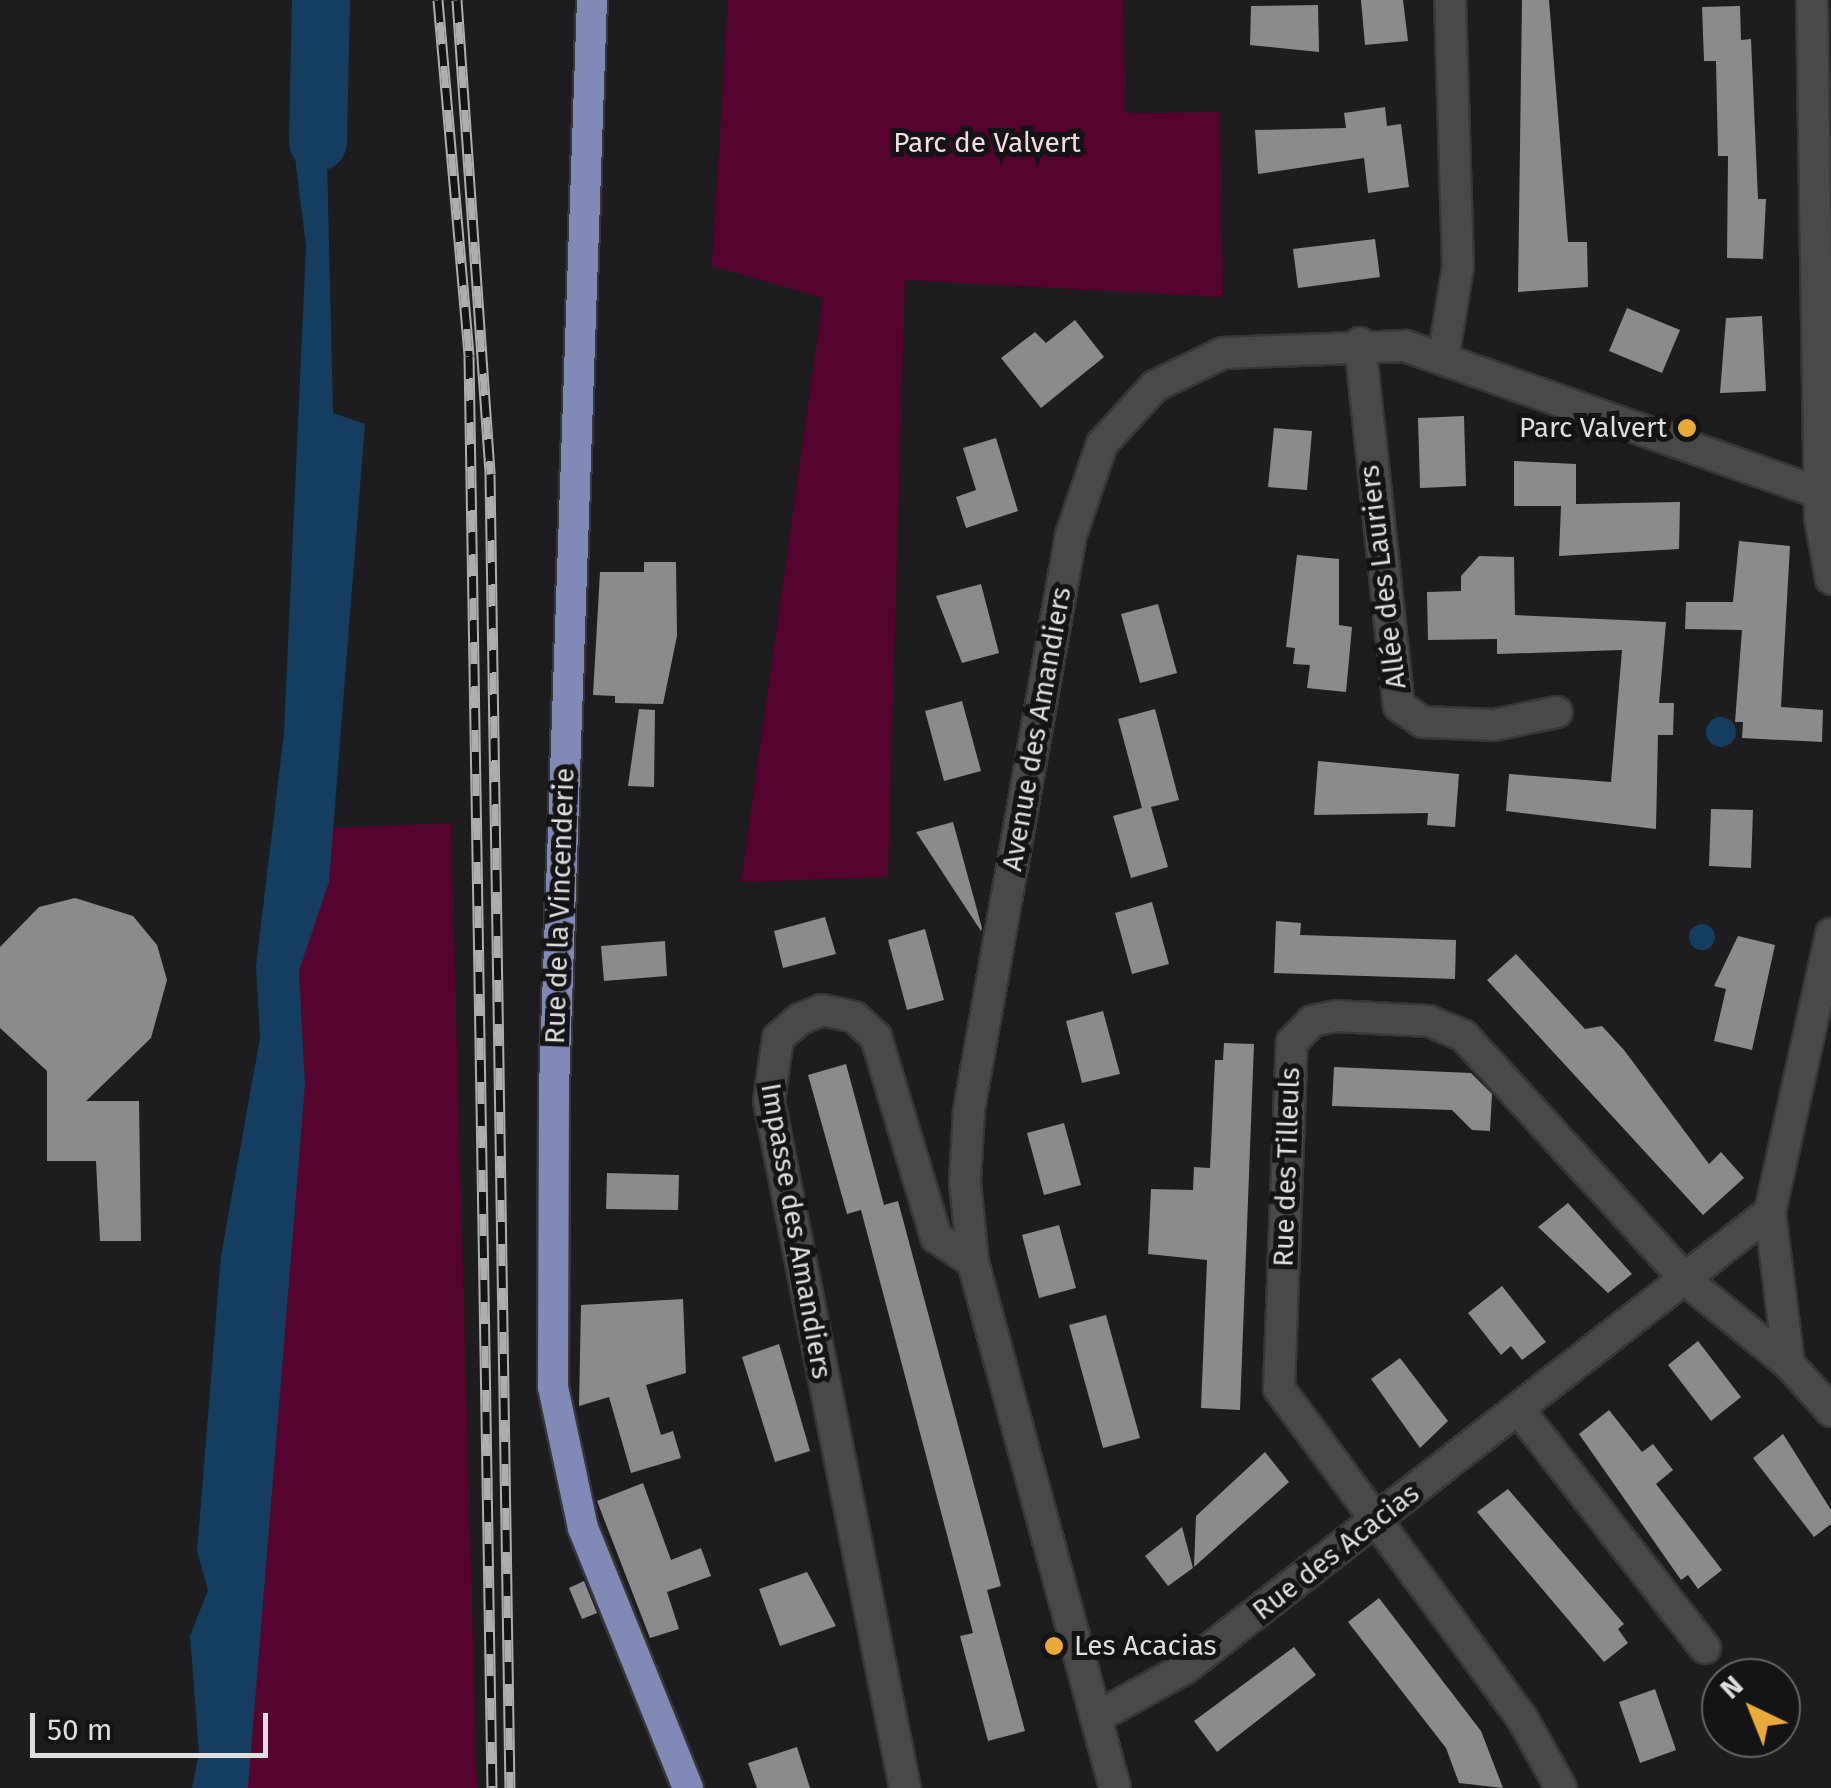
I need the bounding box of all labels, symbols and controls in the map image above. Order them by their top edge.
park label: Parc de Valvert [893,126,1081,160]
place label: Parc Valvert [1519,411,1667,445]
marker: Parc Valvert [1676,417,1698,439]
street label: Allée des Lauriers [1353,463,1413,691]
street label: Avenue des Amandiers [995,584,1079,874]
street label: Rue de la Vincenderie [538,767,582,1045]
street label: Rue des Tilleuls [1267,1067,1307,1267]
street label: Impasse des Amandiers [753,1081,839,1381]
street label: Rue des Acacias [1246,1477,1426,1627]
place label: Les Acacias [1074,1629,1217,1663]
marker: Les Acacias [1043,1635,1065,1657]
north arrow [1701,1658,1801,1758]
text: N [1714,1669,1750,1706]
scale bar [35,1693,272,1755]
text: 50 m [47,1712,112,1748]

